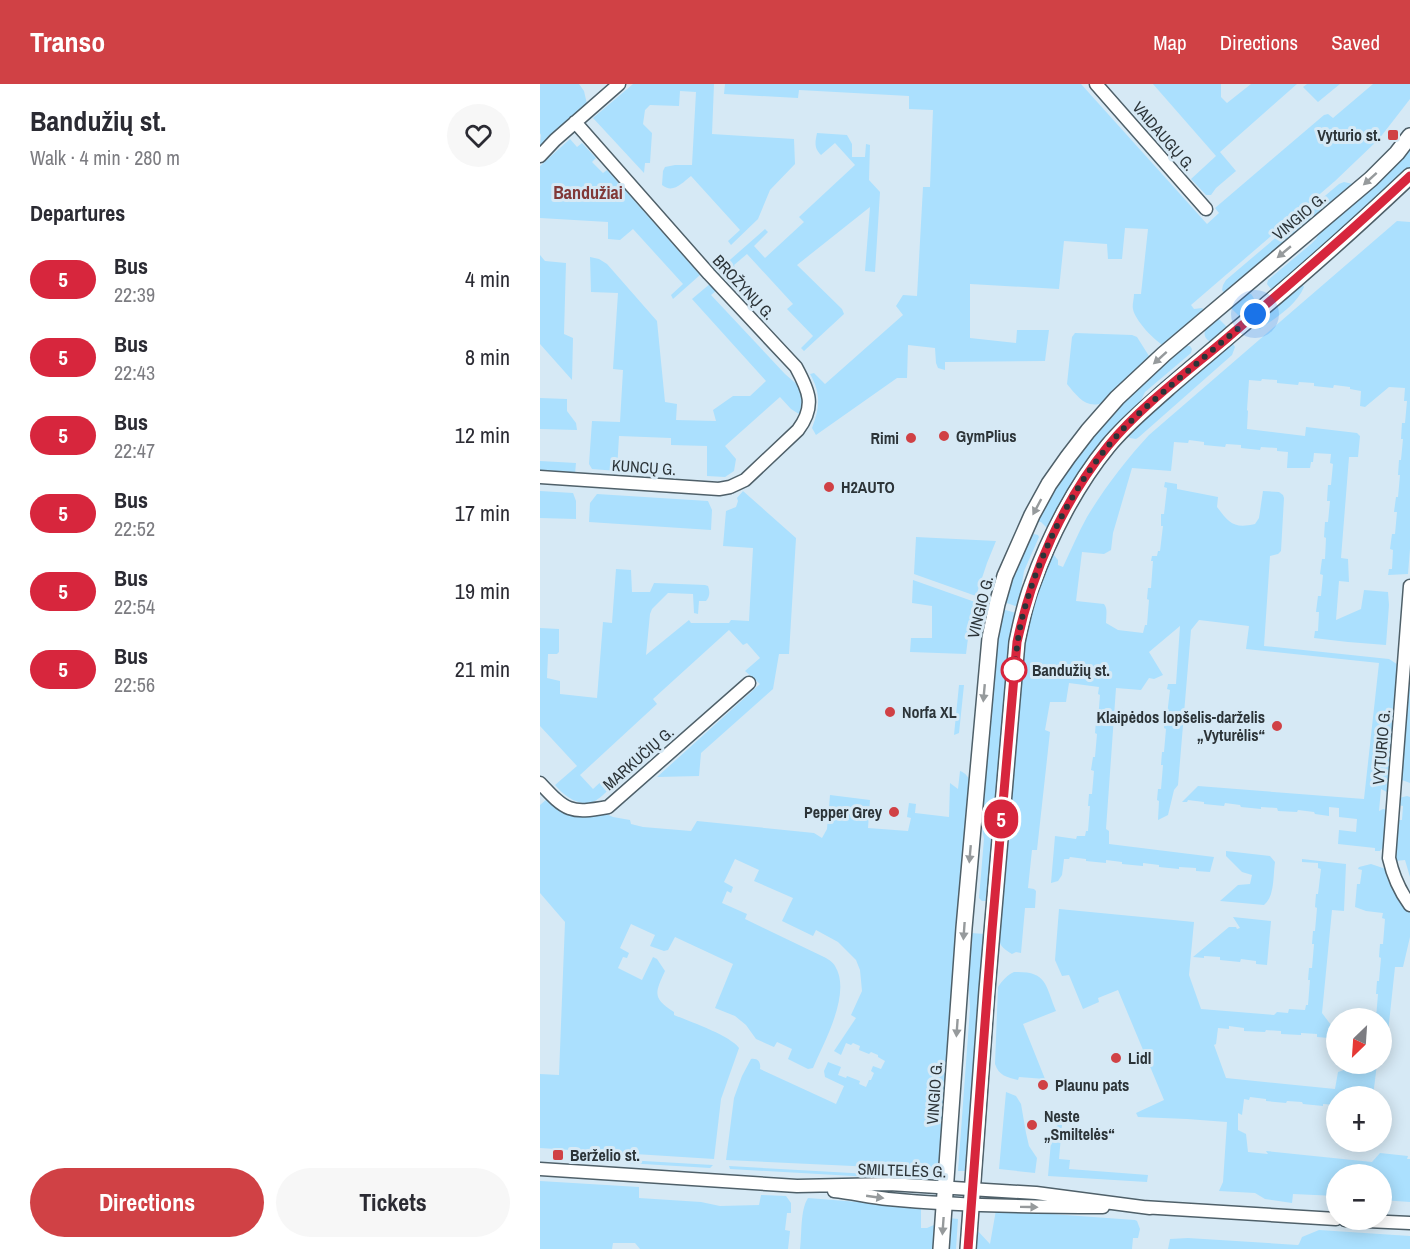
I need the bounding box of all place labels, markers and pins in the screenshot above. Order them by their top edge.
place label: Vyturio st. [1317,124,1381,146]
marker: Vyturio st. [1386,128,1400,142]
place label: GymPlius [956,425,1017,447]
place label: Rimi [871,427,899,449]
marker: GymPlius [937,429,951,443]
marker: Rimi [904,431,918,445]
place label: H2AUTO [841,476,895,498]
marker: H2AUTO [822,480,836,494]
marker: Bandužių st. [1001,657,1027,683]
place label: Bandužių st. [1032,659,1110,681]
place label: Norfa XL [902,701,957,723]
marker: Norfa XL [883,705,897,719]
place label: Klaipėdos lopšelis-darželis „Vyturėlis“ [1097,706,1265,746]
marker: Klaipėdos lopšelis-darželis „Vyturėlis“ [1270,719,1284,733]
place label: Pepper Grey [804,801,883,823]
marker: Pepper Grey [887,805,901,819]
place label: Lidl [1128,1047,1151,1069]
marker: Lidl [1109,1051,1123,1065]
place label: Plaunu pats [1055,1074,1129,1096]
marker: Plaunu pats [1036,1078,1050,1092]
place label: Neste „Smiltelės“ [1044,1105,1115,1145]
marker: Neste „Smiltelės“ [1025,1118,1039,1132]
place label: Berželio st. [570,1144,640,1166]
marker: Berželio st. [551,1148,565,1162]

